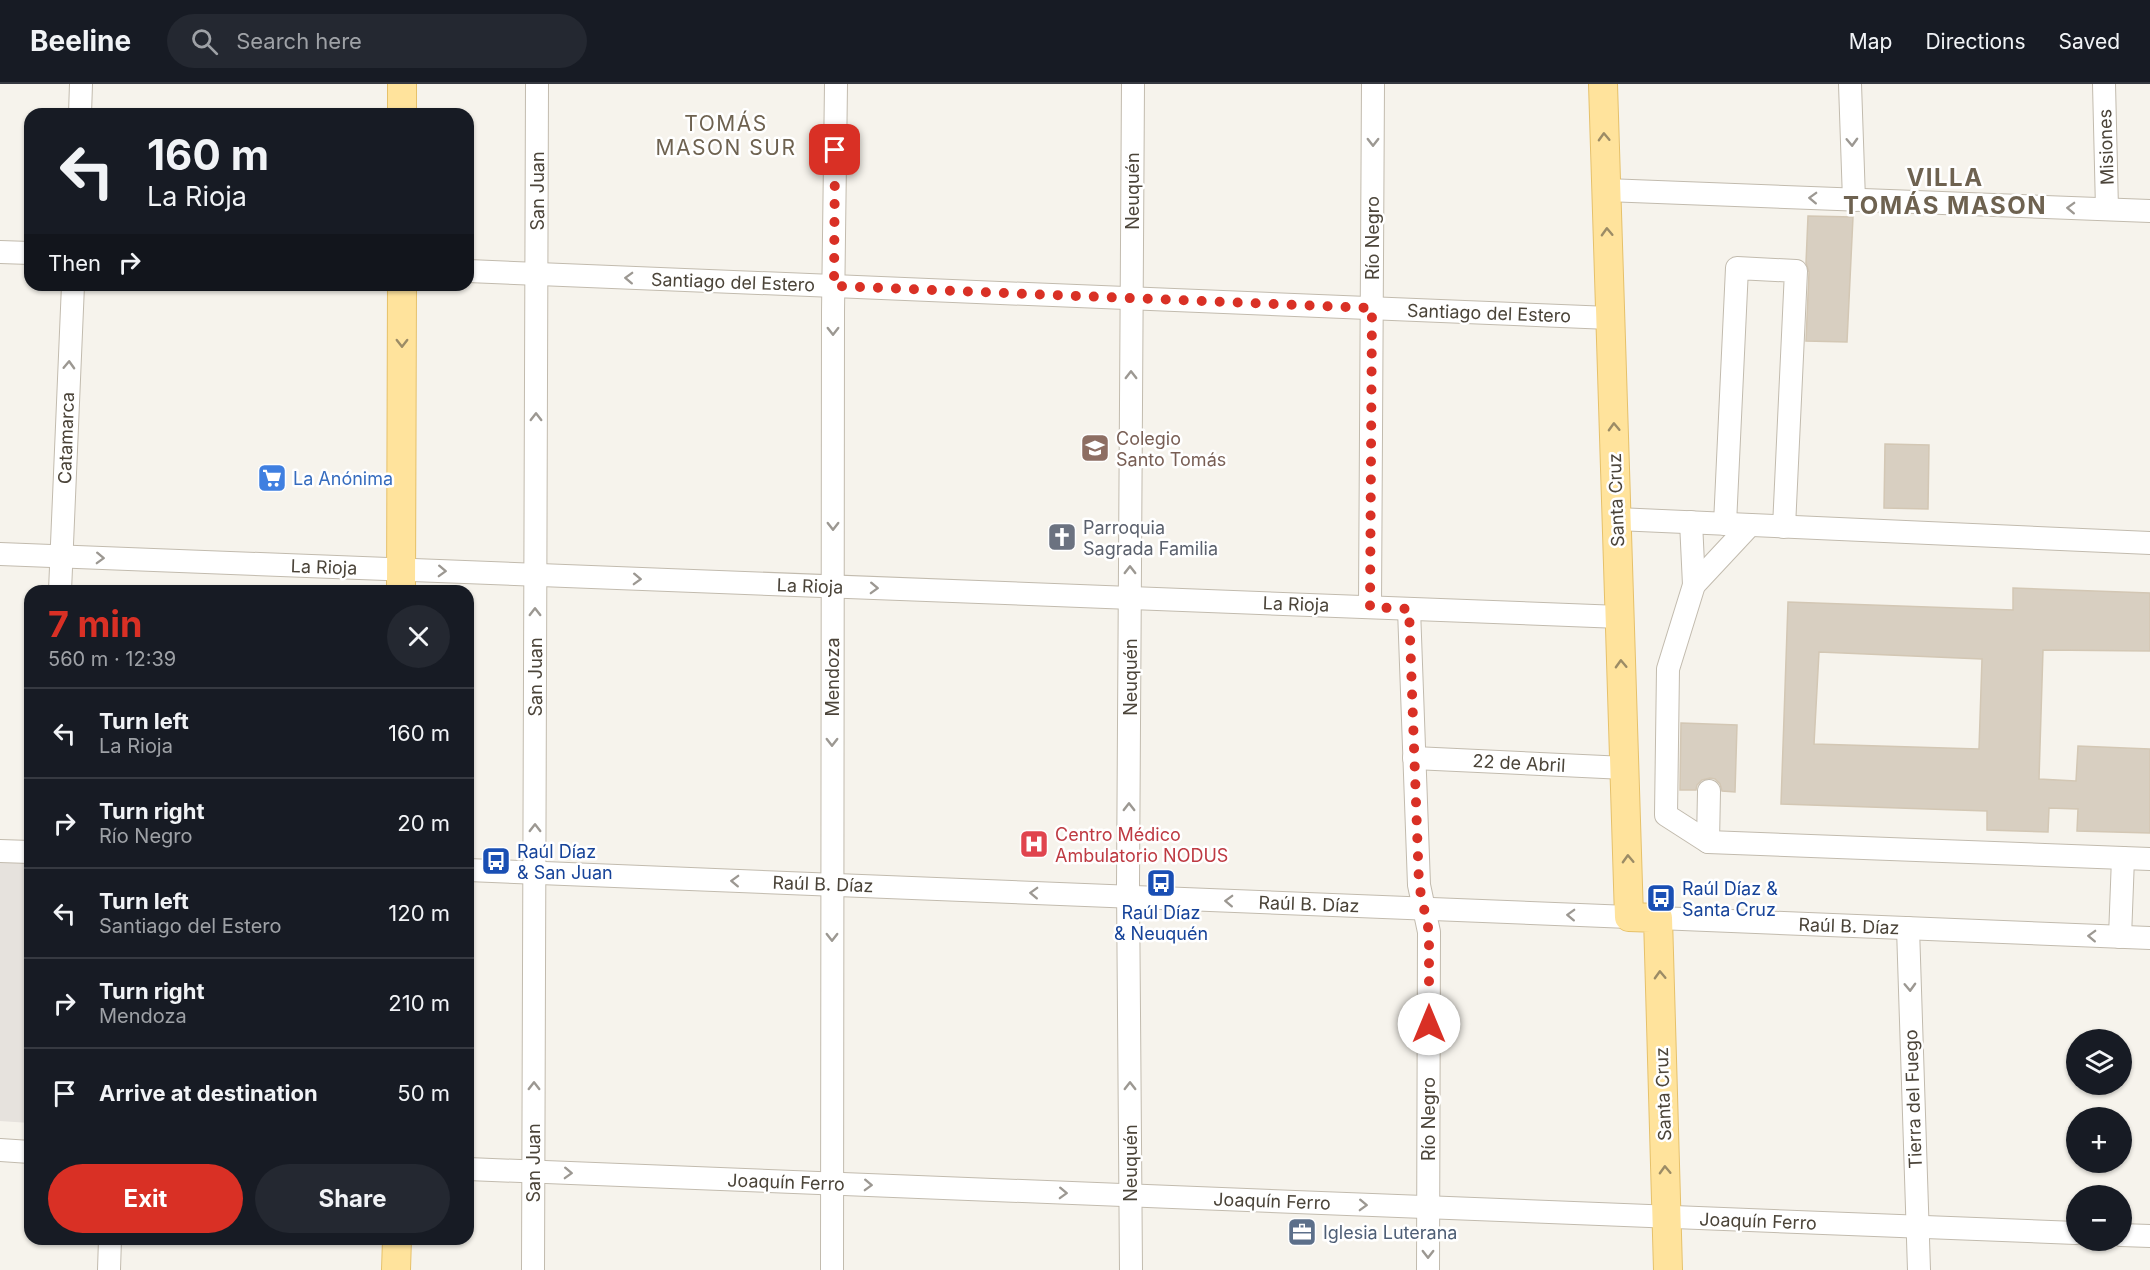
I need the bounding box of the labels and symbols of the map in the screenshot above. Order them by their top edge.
street label: Misiones [2094,109,2118,185]
district label: TOMÁS MASON SUR [656,110,796,160]
pin [809,124,860,175]
one-way arrow [1598,132,1611,141]
one-way arrow [1845,137,1858,146]
one-way arrow [1367,138,1379,147]
street label: San Juan [527,151,548,231]
street label: Neuquén [1122,152,1143,230]
district label: VILLA TOMÁS MASON [1843,163,2047,220]
one-way arrow [1808,192,1817,204]
street label: Río Negro [1362,196,1383,280]
one-way arrow [2066,201,2075,214]
one-way arrow [1601,227,1614,236]
street label: Santiago del Estero [651,269,815,295]
one-way arrow [624,271,633,284]
street label: Santiago del Estero [1407,300,1571,326]
one-way arrow [827,327,839,336]
one-way arrow [396,339,408,348]
one-way arrow [63,360,76,369]
one-way arrow [1125,370,1137,379]
street label: Catamarca [54,392,78,484]
one-way arrow [530,412,542,421]
one-way arrow [1607,422,1620,431]
place label: Colegio Santo Tomás [1116,428,1226,470]
school or university icon: Colegio Santo Tomás [1079,432,1111,464]
street label: Santa Cruz [1604,453,1628,547]
supermarket icon: La Anónima [256,462,288,494]
place label: La Anónima [293,468,393,489]
place label: Parroquia Sagrada Familia [1083,517,1218,559]
church icon: Parroquia Sagrada Familia [1046,521,1078,553]
one-way arrow [827,522,839,531]
one-way arrow [96,551,105,564]
street label: La Rioja [290,555,358,579]
one-way arrow [438,565,447,577]
one-way arrow [1124,565,1136,574]
one-way arrow [633,572,642,585]
street label: La Rioja [776,574,844,598]
one-way arrow [869,582,878,594]
street label: La Rioja [1262,592,1330,616]
one-way arrow [529,607,542,616]
street label: San Juan [525,637,546,717]
street label: Mendoza [822,638,843,717]
street label: Neuquén [1120,638,1141,716]
one-way arrow [1615,659,1628,668]
one-way arrow [826,738,838,747]
street label: 22 de Abril [1472,750,1566,776]
one-way arrow [1123,802,1135,811]
one-way arrow [529,823,541,832]
place label: Centro Médico Ambulatorio NODUS [1055,824,1228,866]
hospital icon: Centro Médico Ambulatorio NODUS [1018,828,1050,860]
place label: Raúl Díaz & San Juan [517,841,613,883]
bus stop icon: Raúl Díaz & San Juan [480,845,512,877]
one-way arrow [1621,854,1634,863]
bus stop icon: Raúl Díaz & Neuquén [1145,867,1177,899]
street label: Raúl B. Díaz [772,872,874,896]
one-way arrow [730,874,739,887]
place label: Raúl Díaz & Santa Cruz [1682,878,1778,920]
bus stop icon: Raúl Díaz & Santa Cruz [1645,882,1677,914]
one-way arrow [1030,886,1039,899]
street label: Raúl B. Díaz [1258,892,1360,916]
one-way arrow [1225,894,1234,907]
place label: Raúl Díaz & Neuquén [1114,902,1208,944]
one-way arrow [1566,908,1575,921]
street label: Raúl B. Díaz [1798,914,1900,938]
one-way arrow [2087,929,2096,942]
one-way arrow [826,933,838,942]
one-way arrow [1653,970,1666,979]
one-way arrow [1903,982,1916,991]
position arrow [1397,992,1461,1056]
street label: Tierra del Fuego [1900,1029,1926,1169]
street label: Santa Cruz [1651,1047,1675,1141]
street label: Río Negro [1418,1077,1439,1161]
one-way arrow [528,1081,540,1090]
one-way arrow [1124,1081,1136,1090]
street label: San Juan [523,1123,544,1203]
street label: Neuquén [1120,1124,1141,1202]
one-way arrow [1659,1165,1671,1174]
one-way arrow [564,1167,573,1180]
street label: Joaquín Ferro [727,1169,845,1195]
one-way arrow [864,1179,873,1191]
one-way arrow [1059,1187,1068,1199]
street label: Joaquín Ferro [1213,1188,1331,1214]
one-way arrow [1358,1198,1367,1211]
street label: Joaquín Ferro [1699,1208,1817,1234]
office icon: Iglesia Luterana [1286,1216,1318,1248]
place label: Iglesia Luterana [1323,1222,1457,1243]
one-way arrow [1422,1249,1434,1258]

